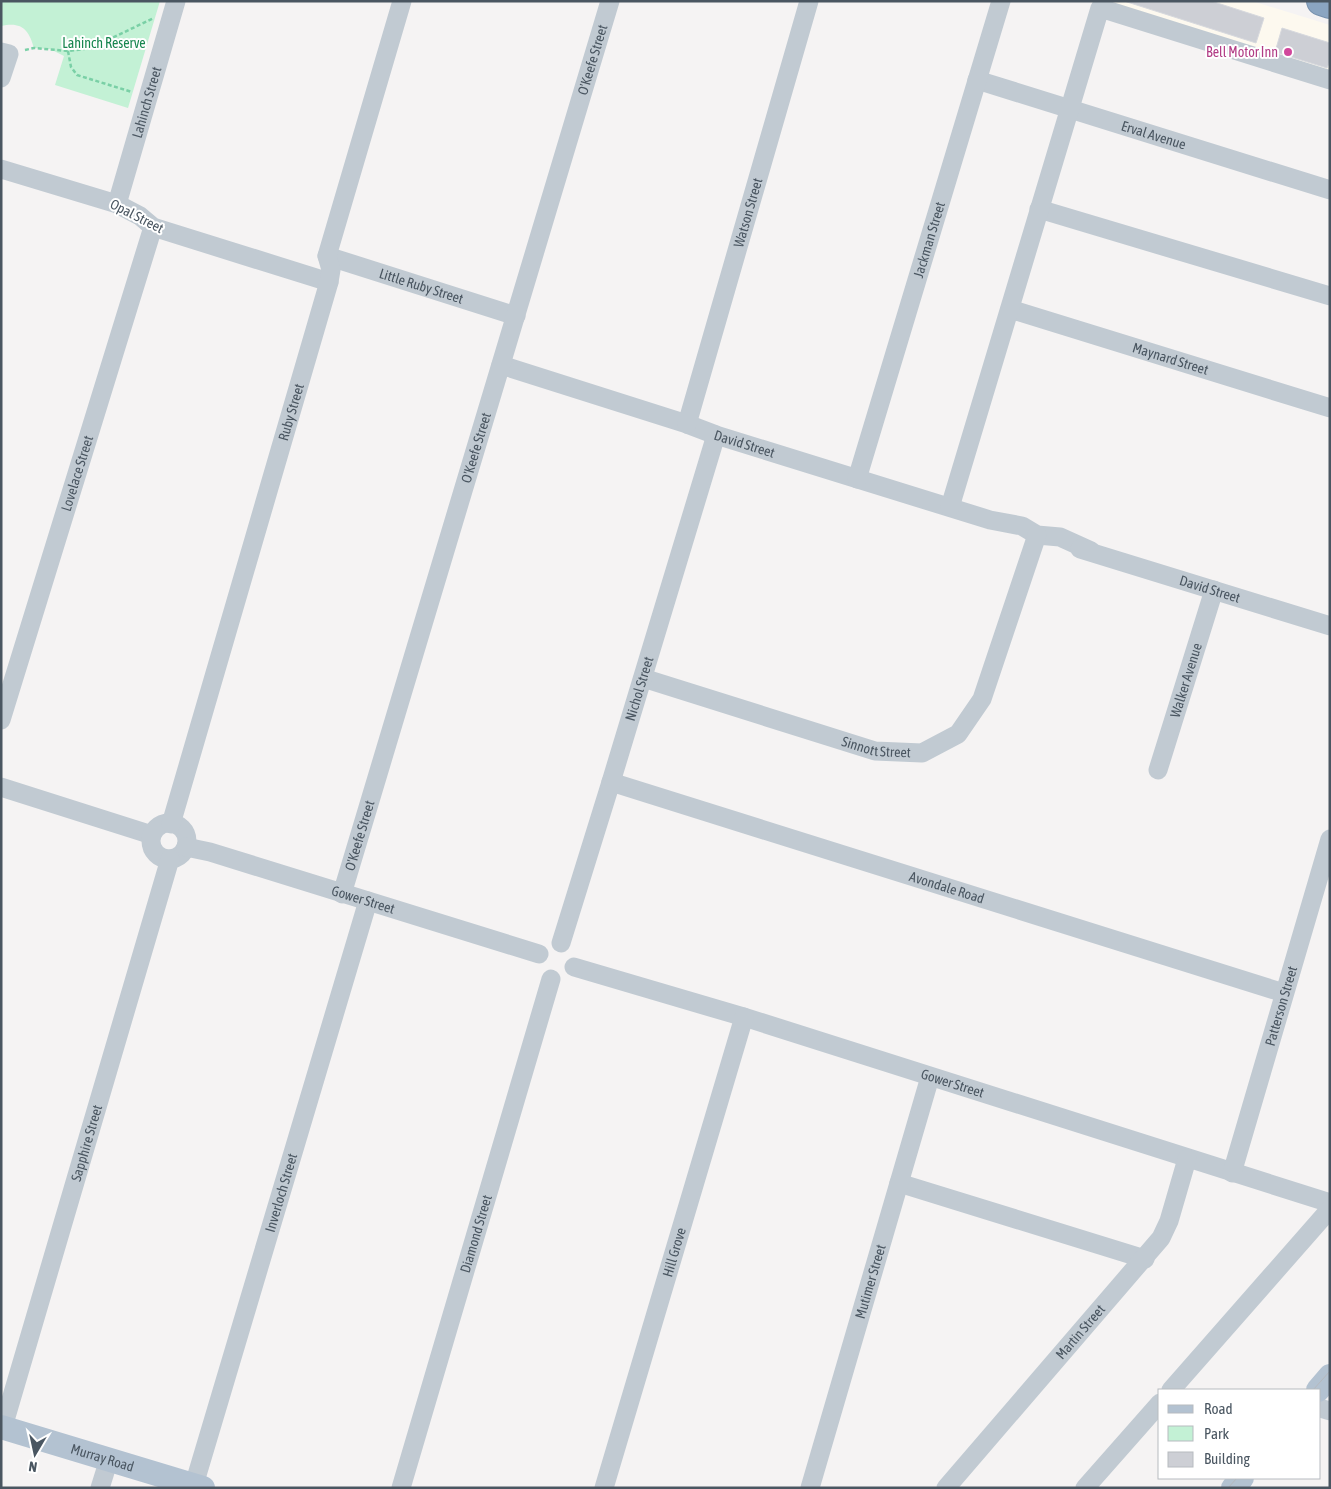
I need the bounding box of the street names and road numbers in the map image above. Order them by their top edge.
street label: O'Keefe Street [574,23,610,97]
street label: Lahinch Street [129,65,165,140]
street label: Erval Avenue [1119,117,1188,153]
street label: Watson Street [730,176,766,249]
street label: Opal Street [108,196,166,236]
street label: Jackman Street [910,200,948,280]
street label: Little Ruby Street [377,265,465,307]
street label: Maynard Street [1131,339,1210,378]
street label: Ruby Street [275,382,307,443]
street label: O'Keefe Street [458,411,494,485]
street label: David Street [712,427,777,461]
street label: Lovelace Street [58,434,96,513]
street label: David Street [1178,572,1242,606]
street label: Walker Avenue [1167,641,1205,719]
street label: Nichol Street [622,655,657,723]
street label: Sinnott Street [840,733,911,761]
street label: O'Keefe Street [341,798,378,873]
street label: Avondale Road [907,868,986,907]
street label: Gower Street [330,882,397,917]
street label: Patterson Street [1262,964,1300,1048]
street label: Gower Street [919,1066,986,1101]
street label: Sapphire Street [68,1103,105,1183]
street label: Inverloch Street [262,1151,300,1234]
street label: Diamond Street [457,1193,495,1275]
street label: Hill Grove [659,1226,689,1279]
street label: Mutimer Street [852,1243,889,1321]
street label: Martin Street [1053,1301,1108,1362]
street label: Murray Road [69,1441,136,1475]

